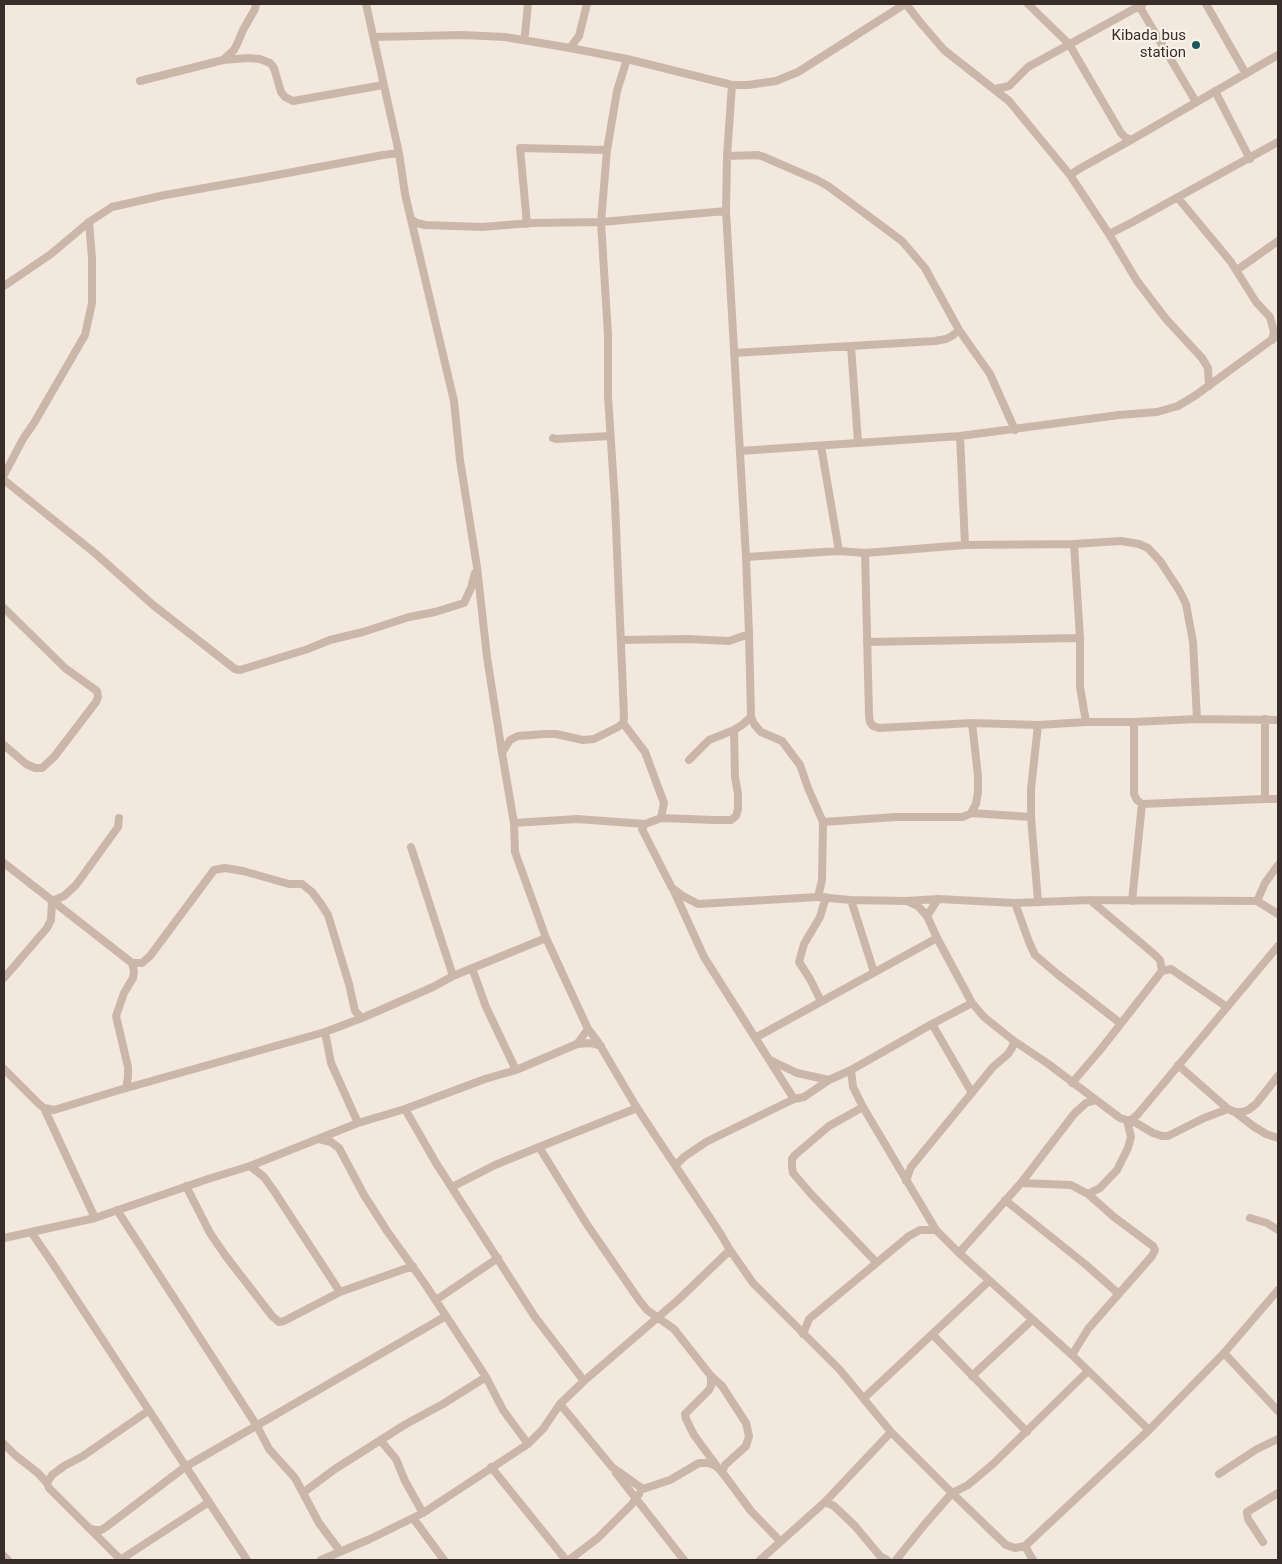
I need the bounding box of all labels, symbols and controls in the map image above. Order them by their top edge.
place label: Kibada bus station [1112,27,1186,62]
marker: Kibada bus station [1190,39,1202,51]

